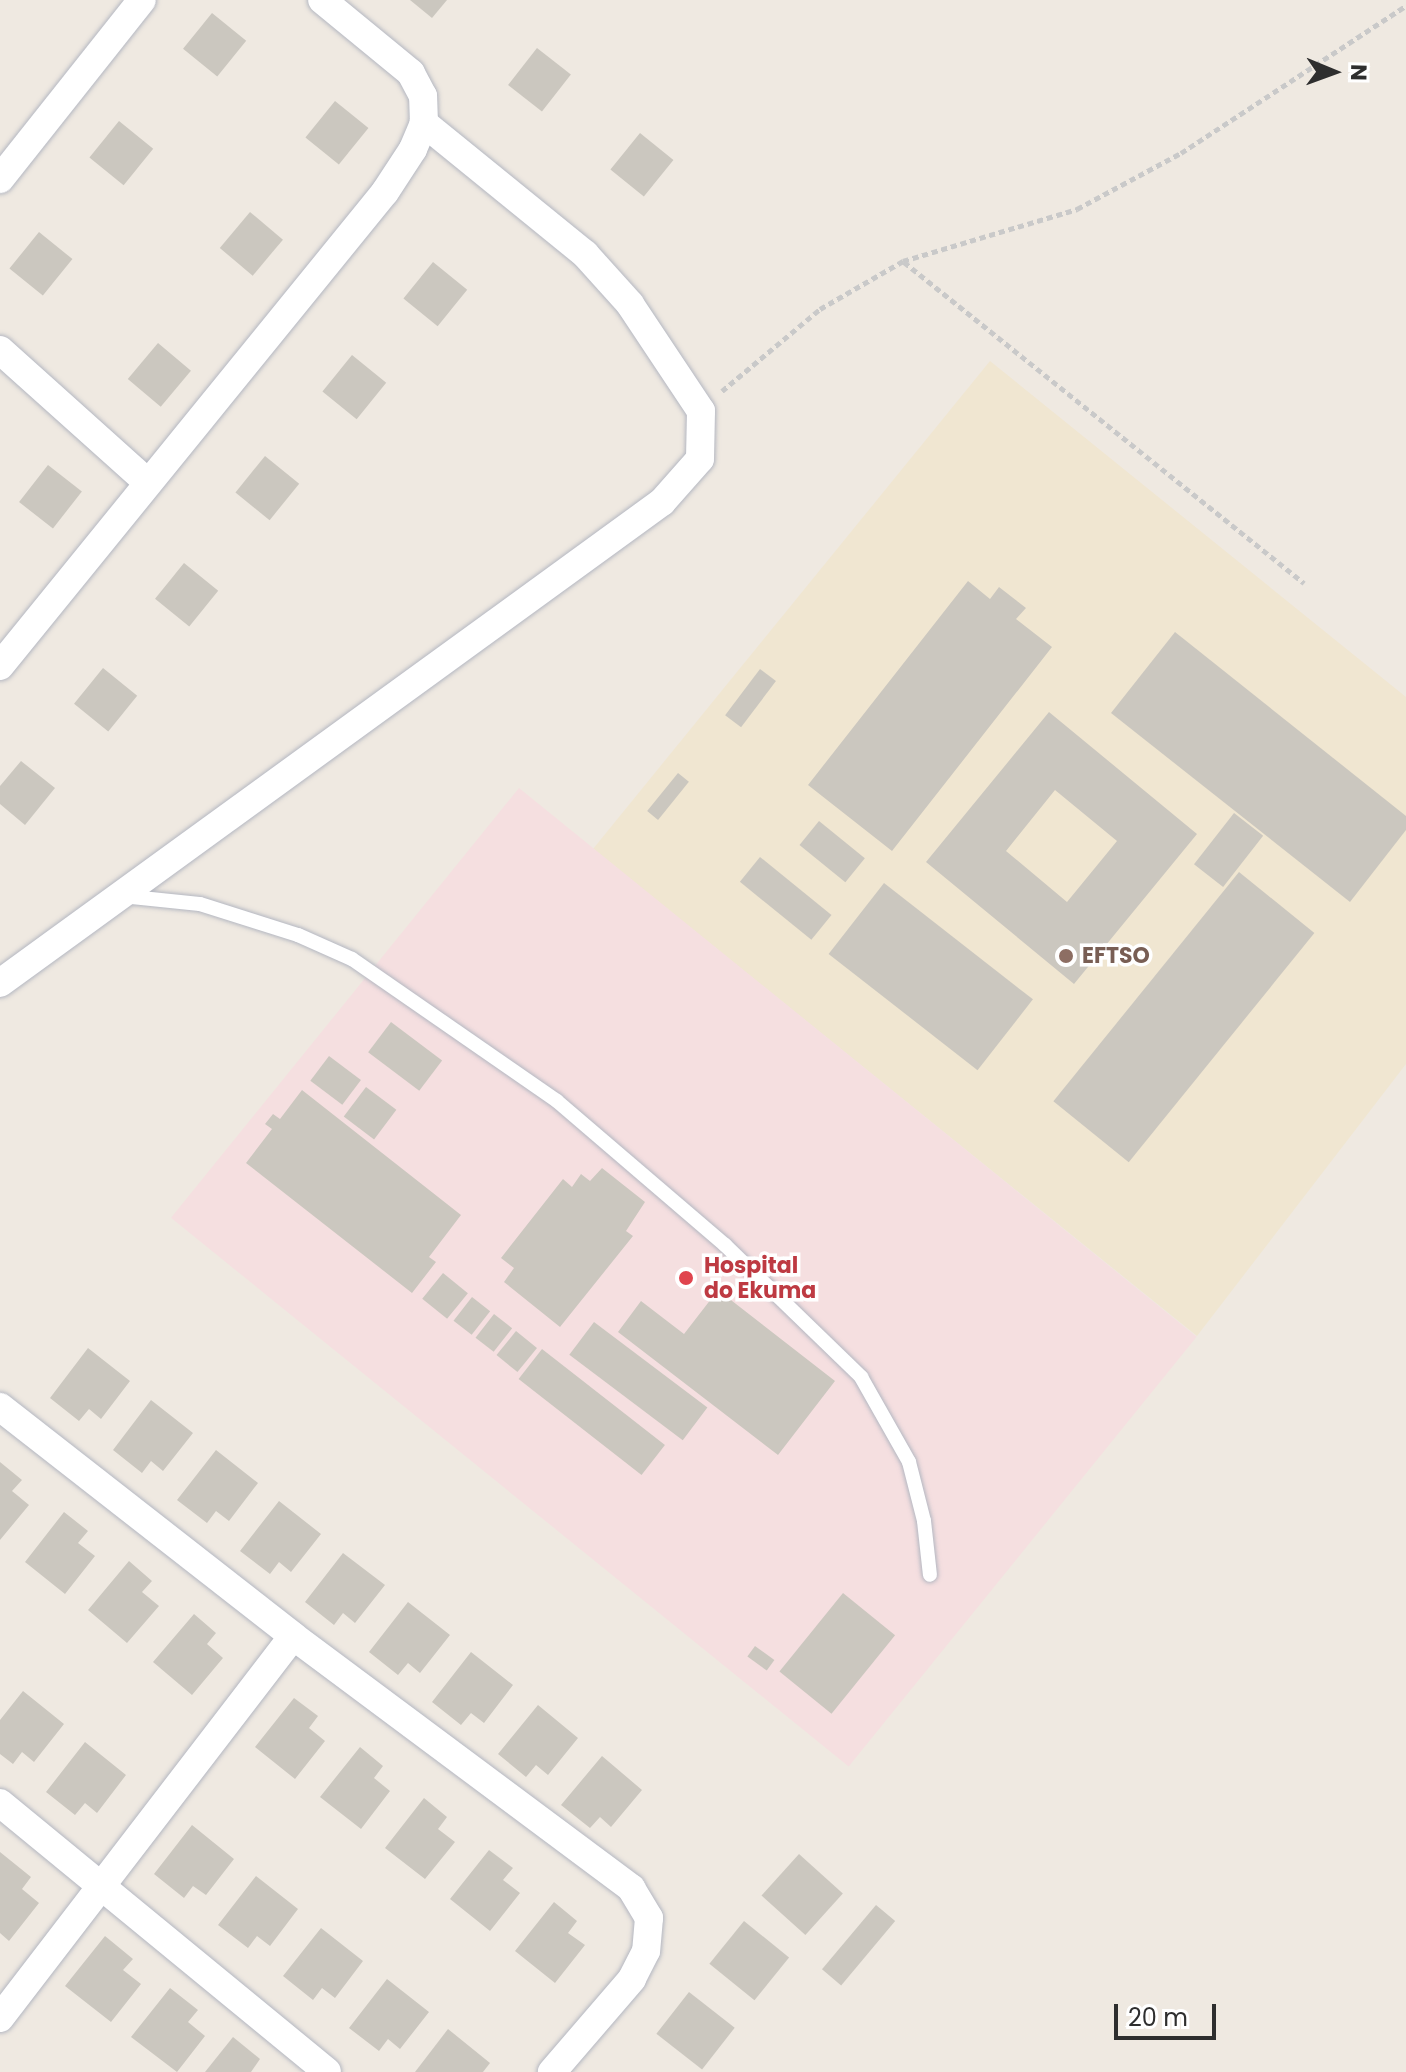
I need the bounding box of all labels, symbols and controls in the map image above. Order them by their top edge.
north arrow [1294,32,1374,112]
text: N [1343,64,1374,81]
place label: EFTSO [1082,943,1150,969]
marker: EFTSO [1057,947,1075,965]
place label: Hospital do Ekuma [704,1252,816,1304]
marker: Hospital do Ekuma [675,1267,697,1289]
scale bar [1118,1988,1220,2038]
text: 20 m [1128,2001,1188,2034]

